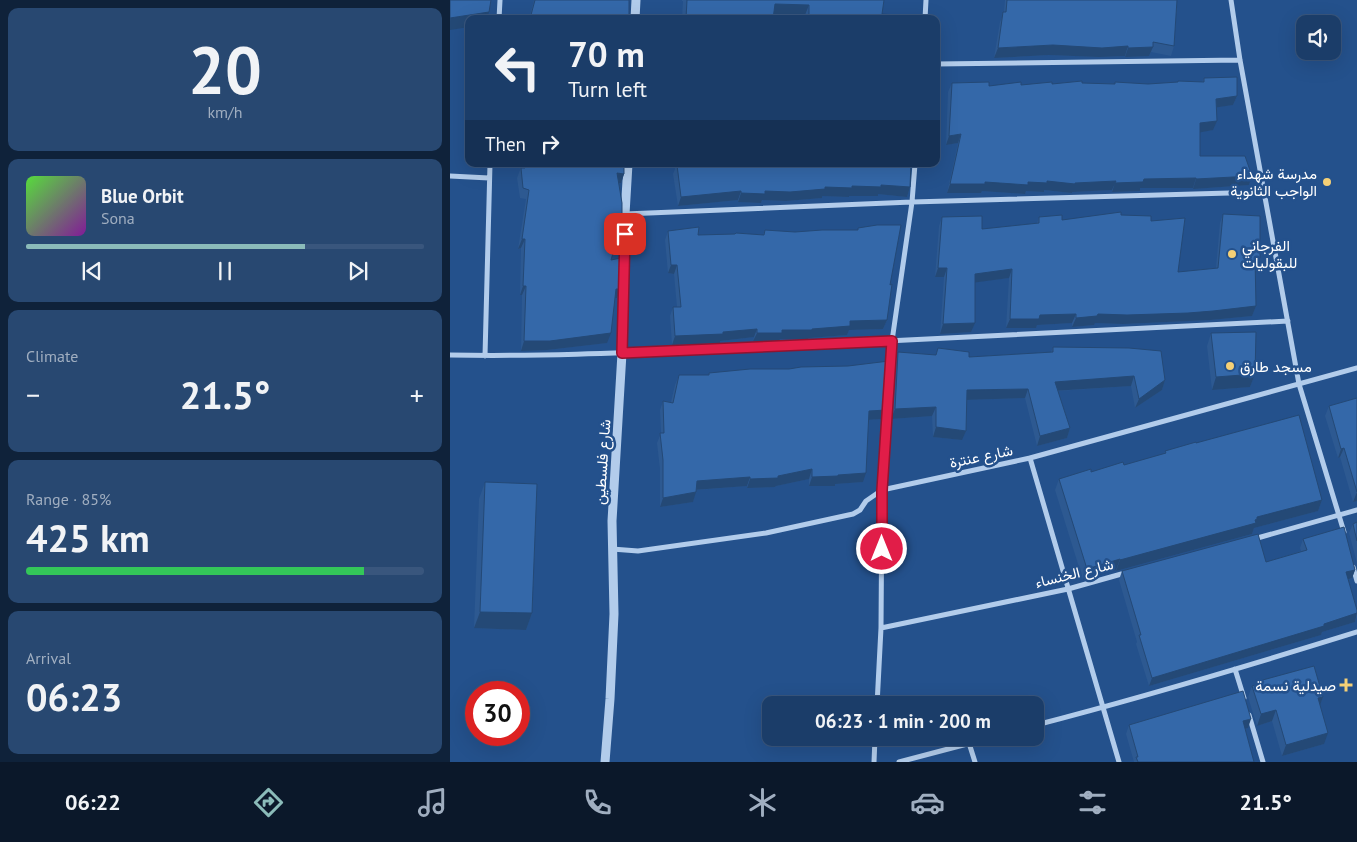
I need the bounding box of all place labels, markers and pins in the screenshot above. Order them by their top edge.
place label: مدرسة شهداء الواجب الثانوية [1230,164,1317,200]
marker: مدرسة شهداء الواجب الثانوية [1321,176,1333,188]
pin [604,213,646,255]
place label: الفرجاني للبقوليات [1242,236,1297,272]
marker: الفرجاني للبقوليات [1226,248,1238,260]
place label: مسجد طارق [1240,357,1312,376]
marker: مسجد طارق [1224,360,1236,372]
place label: صيدلية نسمة [1255,676,1336,695]
marker: صيدلية نسمة [1340,679,1352,691]

